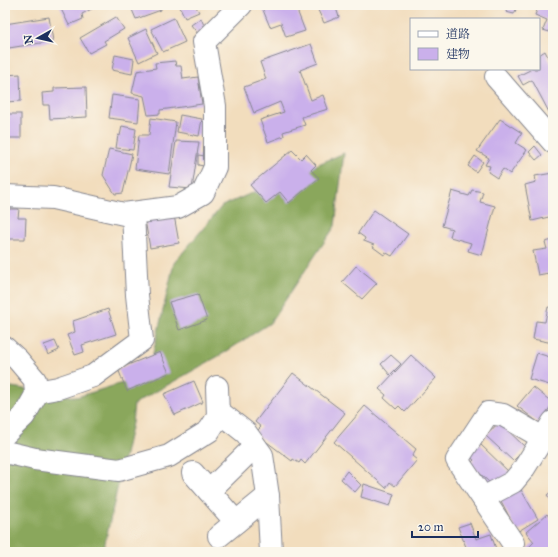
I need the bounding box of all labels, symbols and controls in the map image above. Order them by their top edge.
north arrow [18,18,58,58]
legend [410,18,540,70]
text: 道路 [446,27,470,41]
text: N [21,33,36,45]
text: 建物 [446,47,470,61]
scale bar [412,513,478,539]
text: 20 m [418,520,444,534]

